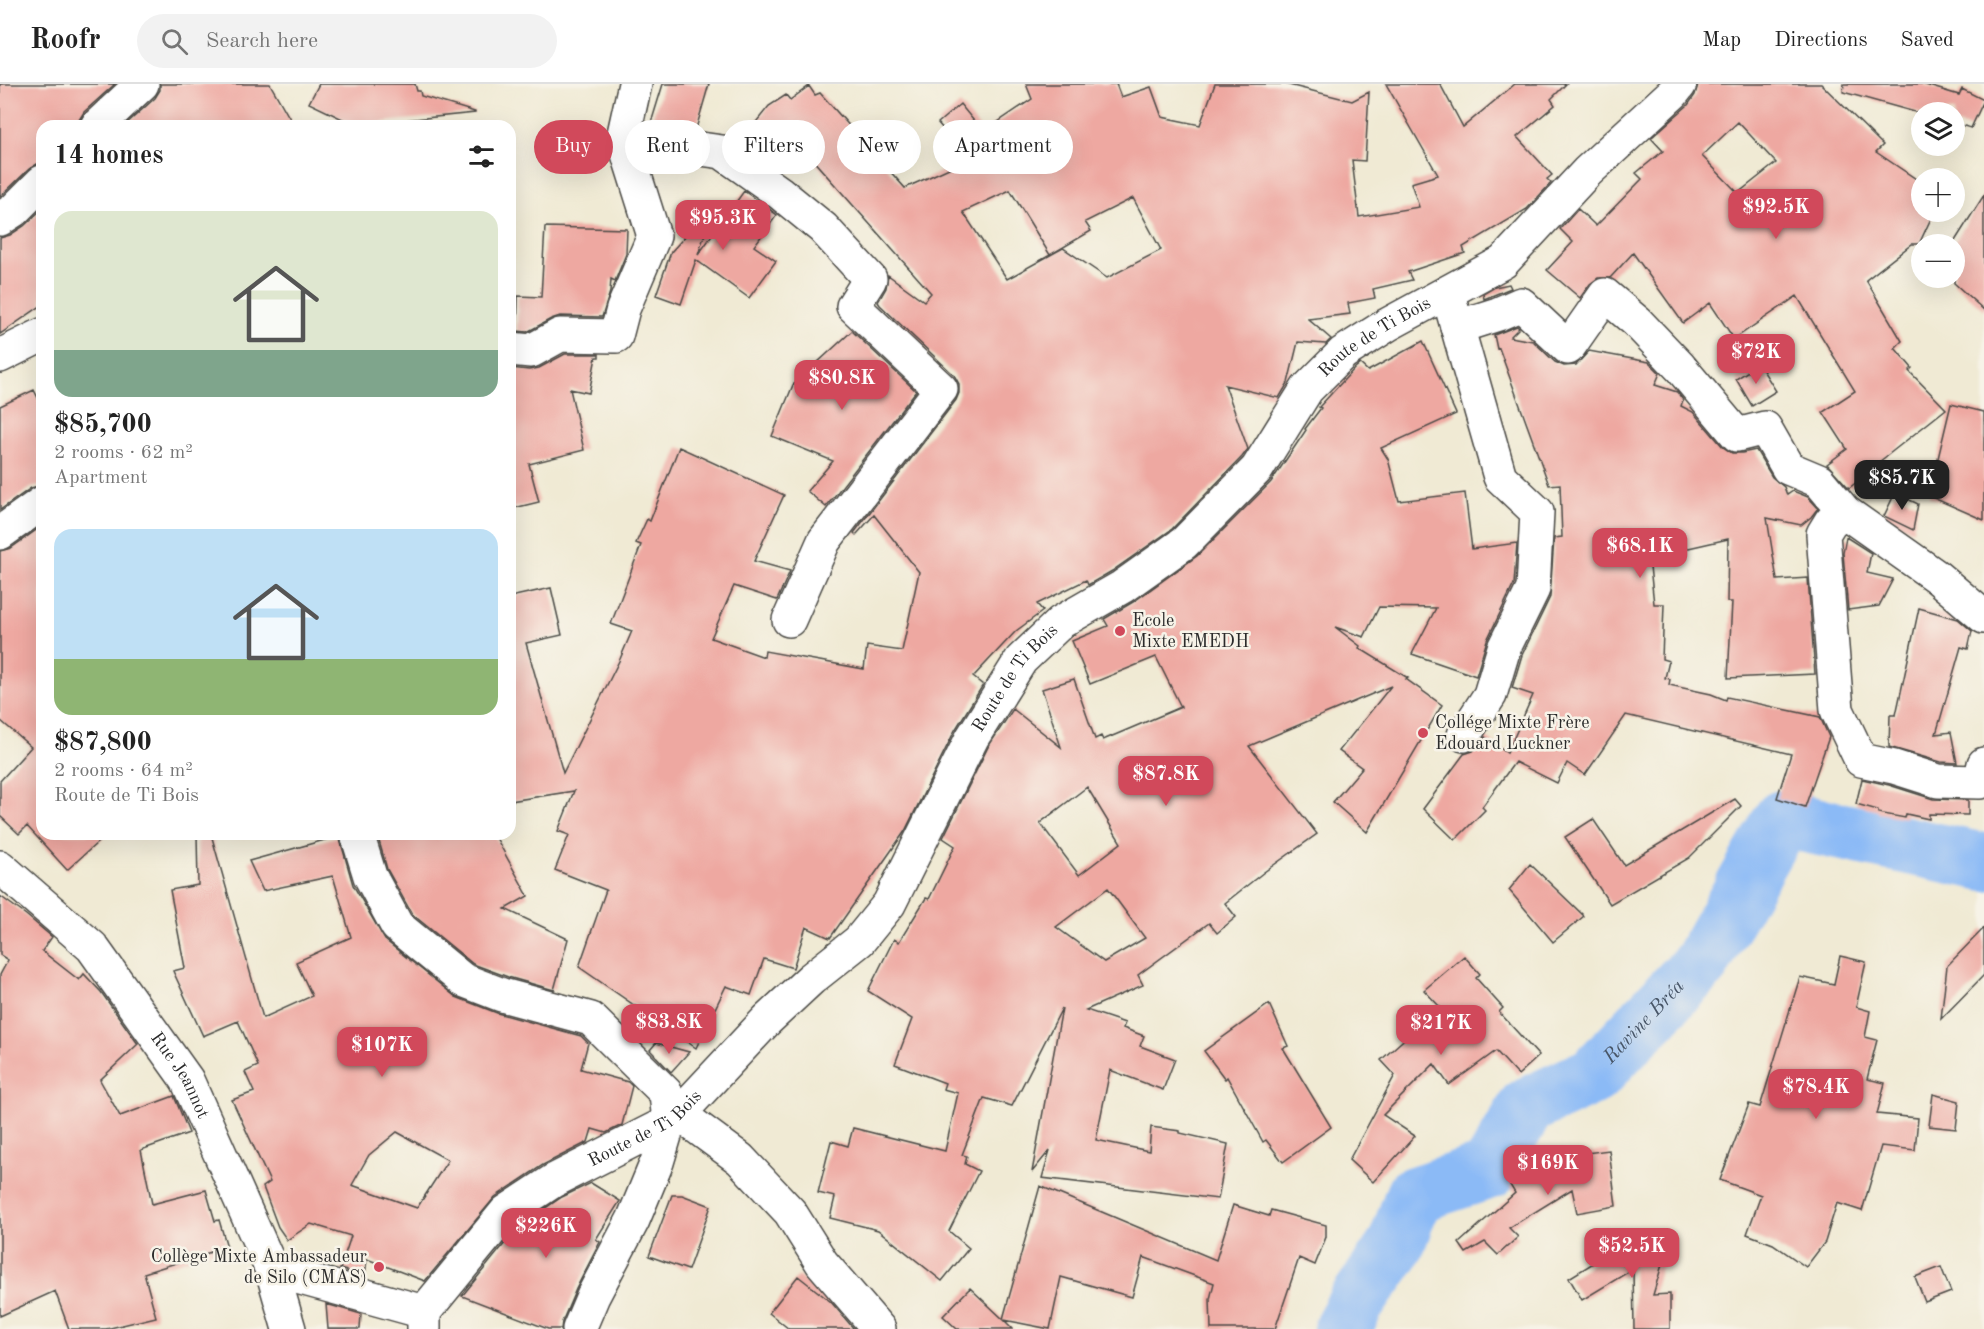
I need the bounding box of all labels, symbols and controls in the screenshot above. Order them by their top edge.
search box [137,14,557,68]
icon: search [158,25,191,58]
text: Roofr [30,27,101,55]
text: Search here [206,30,318,52]
text: Map [1702,30,1741,51]
text: Directions [1774,30,1868,51]
text: Saved [1901,30,1954,51]
map controls [1911,102,1965,288]
button: layers [1911,102,1965,156]
chip: Buy [534,120,613,174]
chip: Rent [625,120,710,174]
chip: Filters [722,120,825,174]
chip: New [837,120,921,174]
chip: Apartment [933,120,1073,174]
icon: filters [465,140,498,173]
text: 14 homes [54,143,163,169]
button: + [1911,168,1965,222]
pin: $92.5K [1727,189,1825,240]
text: $92.5K [1742,198,1810,218]
pin: $95.3K [674,200,772,251]
text: $95.3K [689,209,757,229]
button: − [1911,234,1965,288]
icon: home [222,250,330,358]
street label: Route de Ti Bois [1315,294,1434,381]
pin: $72K [1720,334,1792,385]
text: $72K [1731,343,1781,363]
pin: $80.8K [793,360,891,411]
text: $80.8K [808,369,876,389]
text: $85,700 [54,412,152,438]
text: 2 rooms · 62 m² [54,443,193,463]
pin: $85.7K [1853,460,1951,511]
text: Apartment [54,468,148,488]
text: $85.7K [1868,469,1936,489]
pin: $68.1K [1591,528,1689,579]
text: $68.1K [1606,537,1674,557]
icon: home [222,568,330,676]
place label: Ecole Mixte EMEDH [1132,612,1249,651]
street label: Route de Ti Bois [969,621,1062,735]
marker: Ecole Mixte EMEDH [1113,624,1127,638]
place label: Collége Mixte Frère Edouard Luckner [1435,714,1589,753]
marker: Collége Mixte Frère Edouard Luckner [1416,726,1430,740]
text: $87,800 [54,730,152,756]
pin: $87.8K [1117,756,1215,807]
text: 2 rooms · 64 m² [54,761,193,781]
text: $87.8K [1132,765,1200,785]
text: Route de Ti Bois [54,786,199,806]
water label: Ravine Bréa [1599,976,1689,1069]
pin: $83.8K [620,1004,718,1055]
pin: $217K [1399,1005,1483,1056]
text: $83.8K [635,1013,703,1033]
text: $217K [1410,1014,1472,1034]
pin: $107K [340,1027,424,1078]
street label: Rue Jeannot [147,1029,212,1121]
text: $107K [351,1036,413,1056]
pin: $78.4K [1767,1069,1865,1120]
text: $78.4K [1782,1078,1850,1098]
street label: Route de Ti Bois [586,1087,705,1170]
pin: $169K [1506,1145,1590,1196]
text: $169K [1517,1154,1579,1174]
pin: $226K [504,1208,588,1259]
text: $226K [515,1217,577,1237]
pin: $52.5K [1583,1228,1681,1279]
text: $52.5K [1598,1237,1666,1257]
place label: Collège Mixte Ambassadeur de Silo (CMAS) [151,1248,368,1287]
marker: Collège Mixte Ambassadeur de Silo (CMAS) [372,1260,386,1274]

